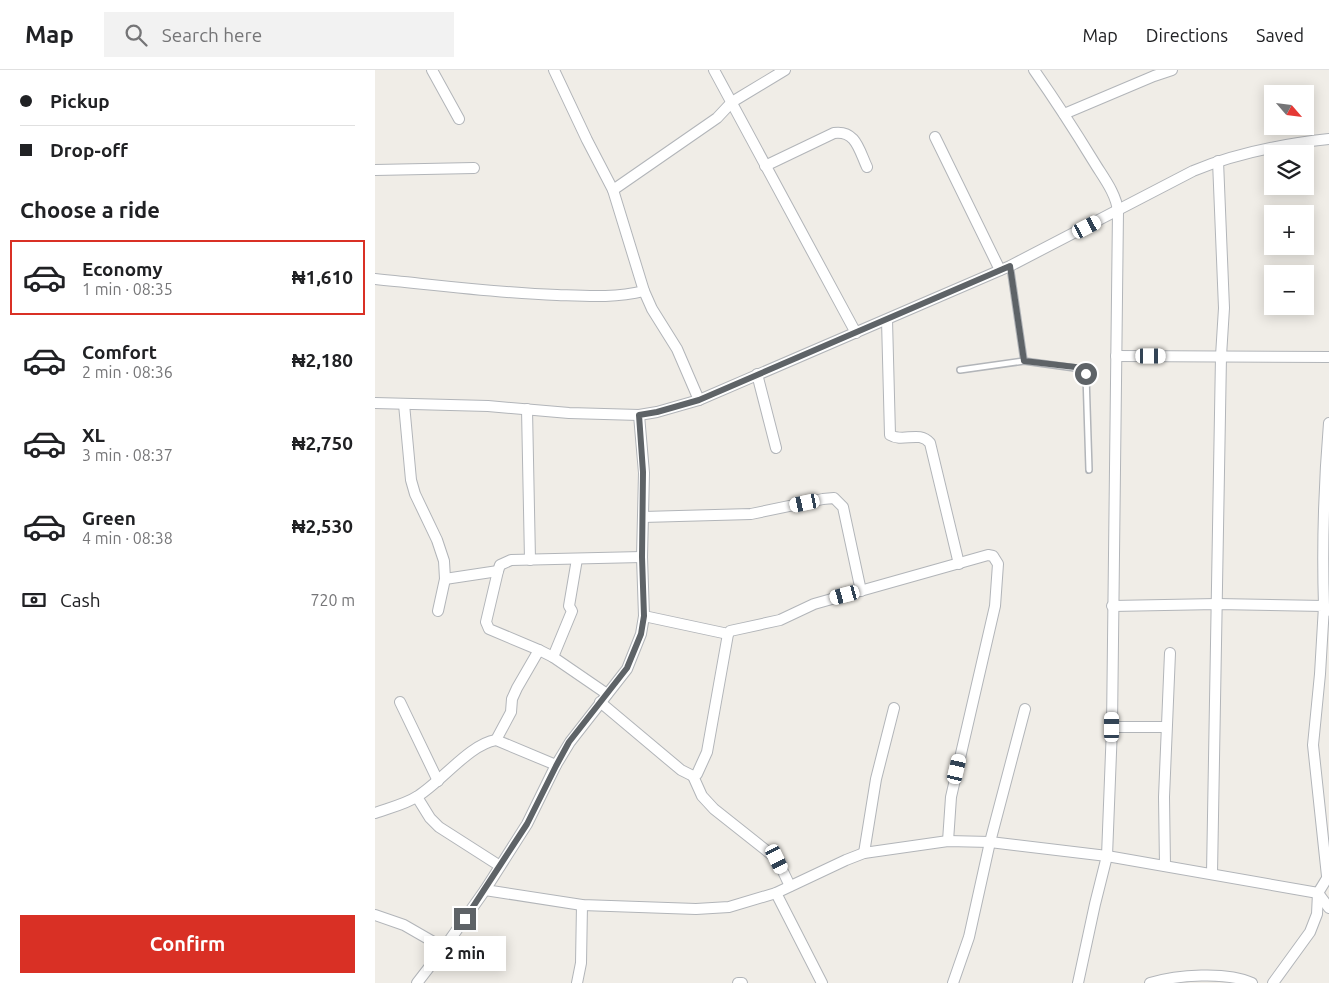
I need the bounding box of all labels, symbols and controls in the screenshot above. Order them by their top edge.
search box [104,12,454,57]
text: Map [25,21,74,48]
icon: search [122,21,150,49]
text: Search here [162,24,262,46]
text: Map [1082,25,1118,45]
text: Directions [1146,25,1228,45]
text: Saved [1256,25,1304,45]
north arrow [1264,85,1314,135]
map controls [1264,85,1314,315]
text: Pickup [50,90,110,112]
text: Drop-off [50,139,128,161]
button: layers [1264,145,1314,195]
text: Choose a ride [20,197,160,222]
button: + [1264,205,1314,255]
car [1070,214,1103,240]
icon: car [22,255,67,300]
text: Economy [82,258,163,280]
button: − [1264,265,1314,315]
text: ₦1,610 [292,266,353,288]
text: 1 min · 08:35 [82,280,173,298]
icon: car [22,338,67,383]
text: Comfort [82,341,157,363]
text: ₦2,180 [292,349,353,371]
car [1136,349,1166,364]
text: 2 min · 08:36 [82,363,173,381]
route start [1075,363,1097,385]
icon: car [22,421,67,466]
text: XL [82,424,105,446]
text: ₦2,750 [292,432,353,454]
text: 3 min · 08:37 [82,446,173,464]
car [788,493,821,513]
icon: car [22,504,67,549]
text: Green [82,507,136,529]
text: ₦2,530 [292,515,353,537]
text: 4 min · 08:38 [82,529,173,547]
car [828,584,861,606]
icon: cash [20,586,48,614]
text: Cash [60,589,101,611]
text: 720 m [310,591,355,609]
car [1104,712,1119,742]
car [946,753,967,785]
car [763,842,790,876]
route end [454,908,476,930]
button: Confirm [20,915,355,973]
callout: 2 min [424,936,506,972]
text: 2 min [445,944,485,962]

